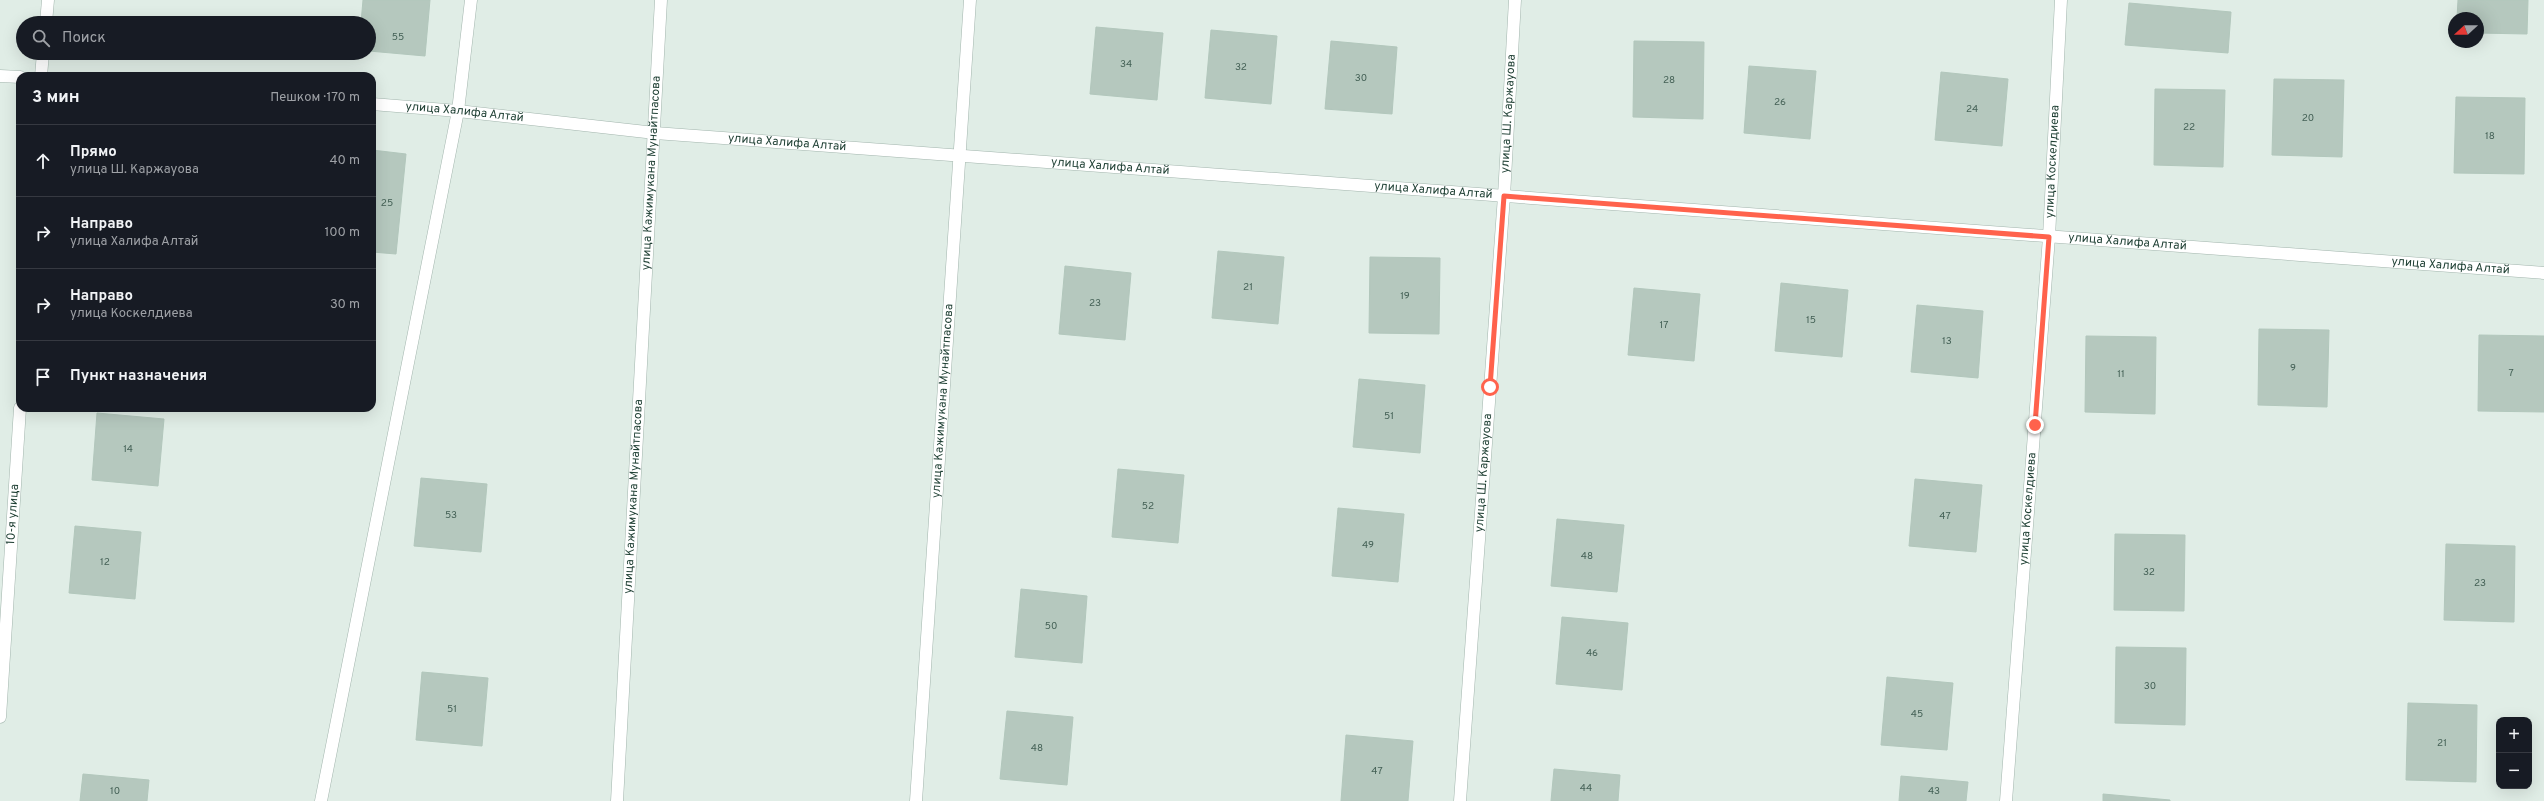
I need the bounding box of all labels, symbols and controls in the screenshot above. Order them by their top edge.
north arrow [2448,12,2484,48]
search box [16,16,376,60]
icon: search [30,27,52,49]
text: Поиск [62,29,106,48]
house number: 55 [392,31,404,44]
street label: улица Ш. Каржауова [1497,54,1520,174]
house number: 34 [1120,58,1132,71]
house number: 32 [1235,61,1247,74]
house number: 30 [1355,72,1367,85]
house number: 28 [1663,74,1675,87]
street label: улица Кажимукана Мунайтпасова [638,75,665,271]
text: 3 мин [32,87,80,109]
text: Пешком · 170 m [270,90,360,106]
house number: 26 [1774,96,1786,109]
street label: улица Халифа Алтай [405,99,525,126]
house number: 24 [1966,103,1978,116]
street label: улица Коскелдиева [2042,105,2064,219]
house number: 20 [2302,112,2314,125]
house number: 22 [2183,121,2195,134]
street label: улица Халифа Алтай [727,130,847,155]
house number: 18 [2485,130,2495,143]
text: Прямо [70,143,117,162]
icon: ahead [32,150,54,172]
text: 40 m [330,153,360,169]
street label: улица Халифа Алтай [1050,154,1170,179]
text: улица Ш. Каржауова [70,162,199,178]
street label: улица Халифа Алтай [1374,178,1493,203]
house number: 25 [381,197,393,210]
text: Направо [70,215,133,234]
icon: right [32,222,54,244]
text: 100 m [324,225,360,241]
street label: улица Халифа Алтай [2068,230,2187,254]
text: улица Халифа Алтай [70,234,199,250]
street label: улица Халифа Алтай [2391,254,2510,278]
house number: 21 [1243,281,1253,294]
text: Направо [70,287,133,306]
house number: 19 [1400,290,1410,303]
icon: right [32,294,54,316]
text: 30 m [330,297,360,313]
house number: 23 [1089,297,1101,310]
street label: улица Кажимукана Мунайтпасова [928,303,958,499]
text: улица Коскелдиева [70,306,193,322]
house number: 15 [1806,314,1816,327]
house number: 17 [1660,319,1668,332]
house number: 13 [1942,335,1952,348]
house number: 9 [2290,362,2296,375]
icon: arrive [32,366,54,388]
text: Пункт назначения [70,367,207,386]
house number: 7 [2508,367,2514,380]
house number: 11 [2117,368,2125,381]
route start [1481,378,1499,396]
street label: улица Кажимукана Мунайтпасова [620,399,647,594]
house number: 51 [1384,410,1394,423]
street label: улица Ш. Каржауова [1472,413,1496,533]
route end [2026,416,2044,434]
house number: 14 [123,443,133,456]
street label: улица Коскелдиева [2016,452,2041,566]
street label: 10-я улица [3,483,23,545]
house number: 52 [1142,500,1154,513]
house number: 53 [445,509,457,522]
house number: 47 [1939,510,1951,523]
house number: 49 [1362,539,1374,552]
house number: 48 [1581,550,1593,563]
house number: 12 [100,556,110,569]
house number: 32 [2143,566,2155,579]
house number: 23 [2474,577,2486,590]
house number: 50 [1045,620,1057,633]
house number: 46 [1586,647,1598,660]
house number: 30 [2144,680,2156,693]
house number: 51 [447,703,457,716]
house number: 45 [1911,708,1923,721]
map controls [2496,717,2532,789]
button: + [2496,717,2532,753]
house number: 21 [2437,737,2447,750]
house number: 48 [1031,742,1043,755]
button: − [2496,753,2532,789]
house number: 47 [1371,765,1383,778]
house number: 44 [1580,782,1592,795]
house number: 10 [110,785,120,798]
house number: 43 [1928,785,1940,798]

